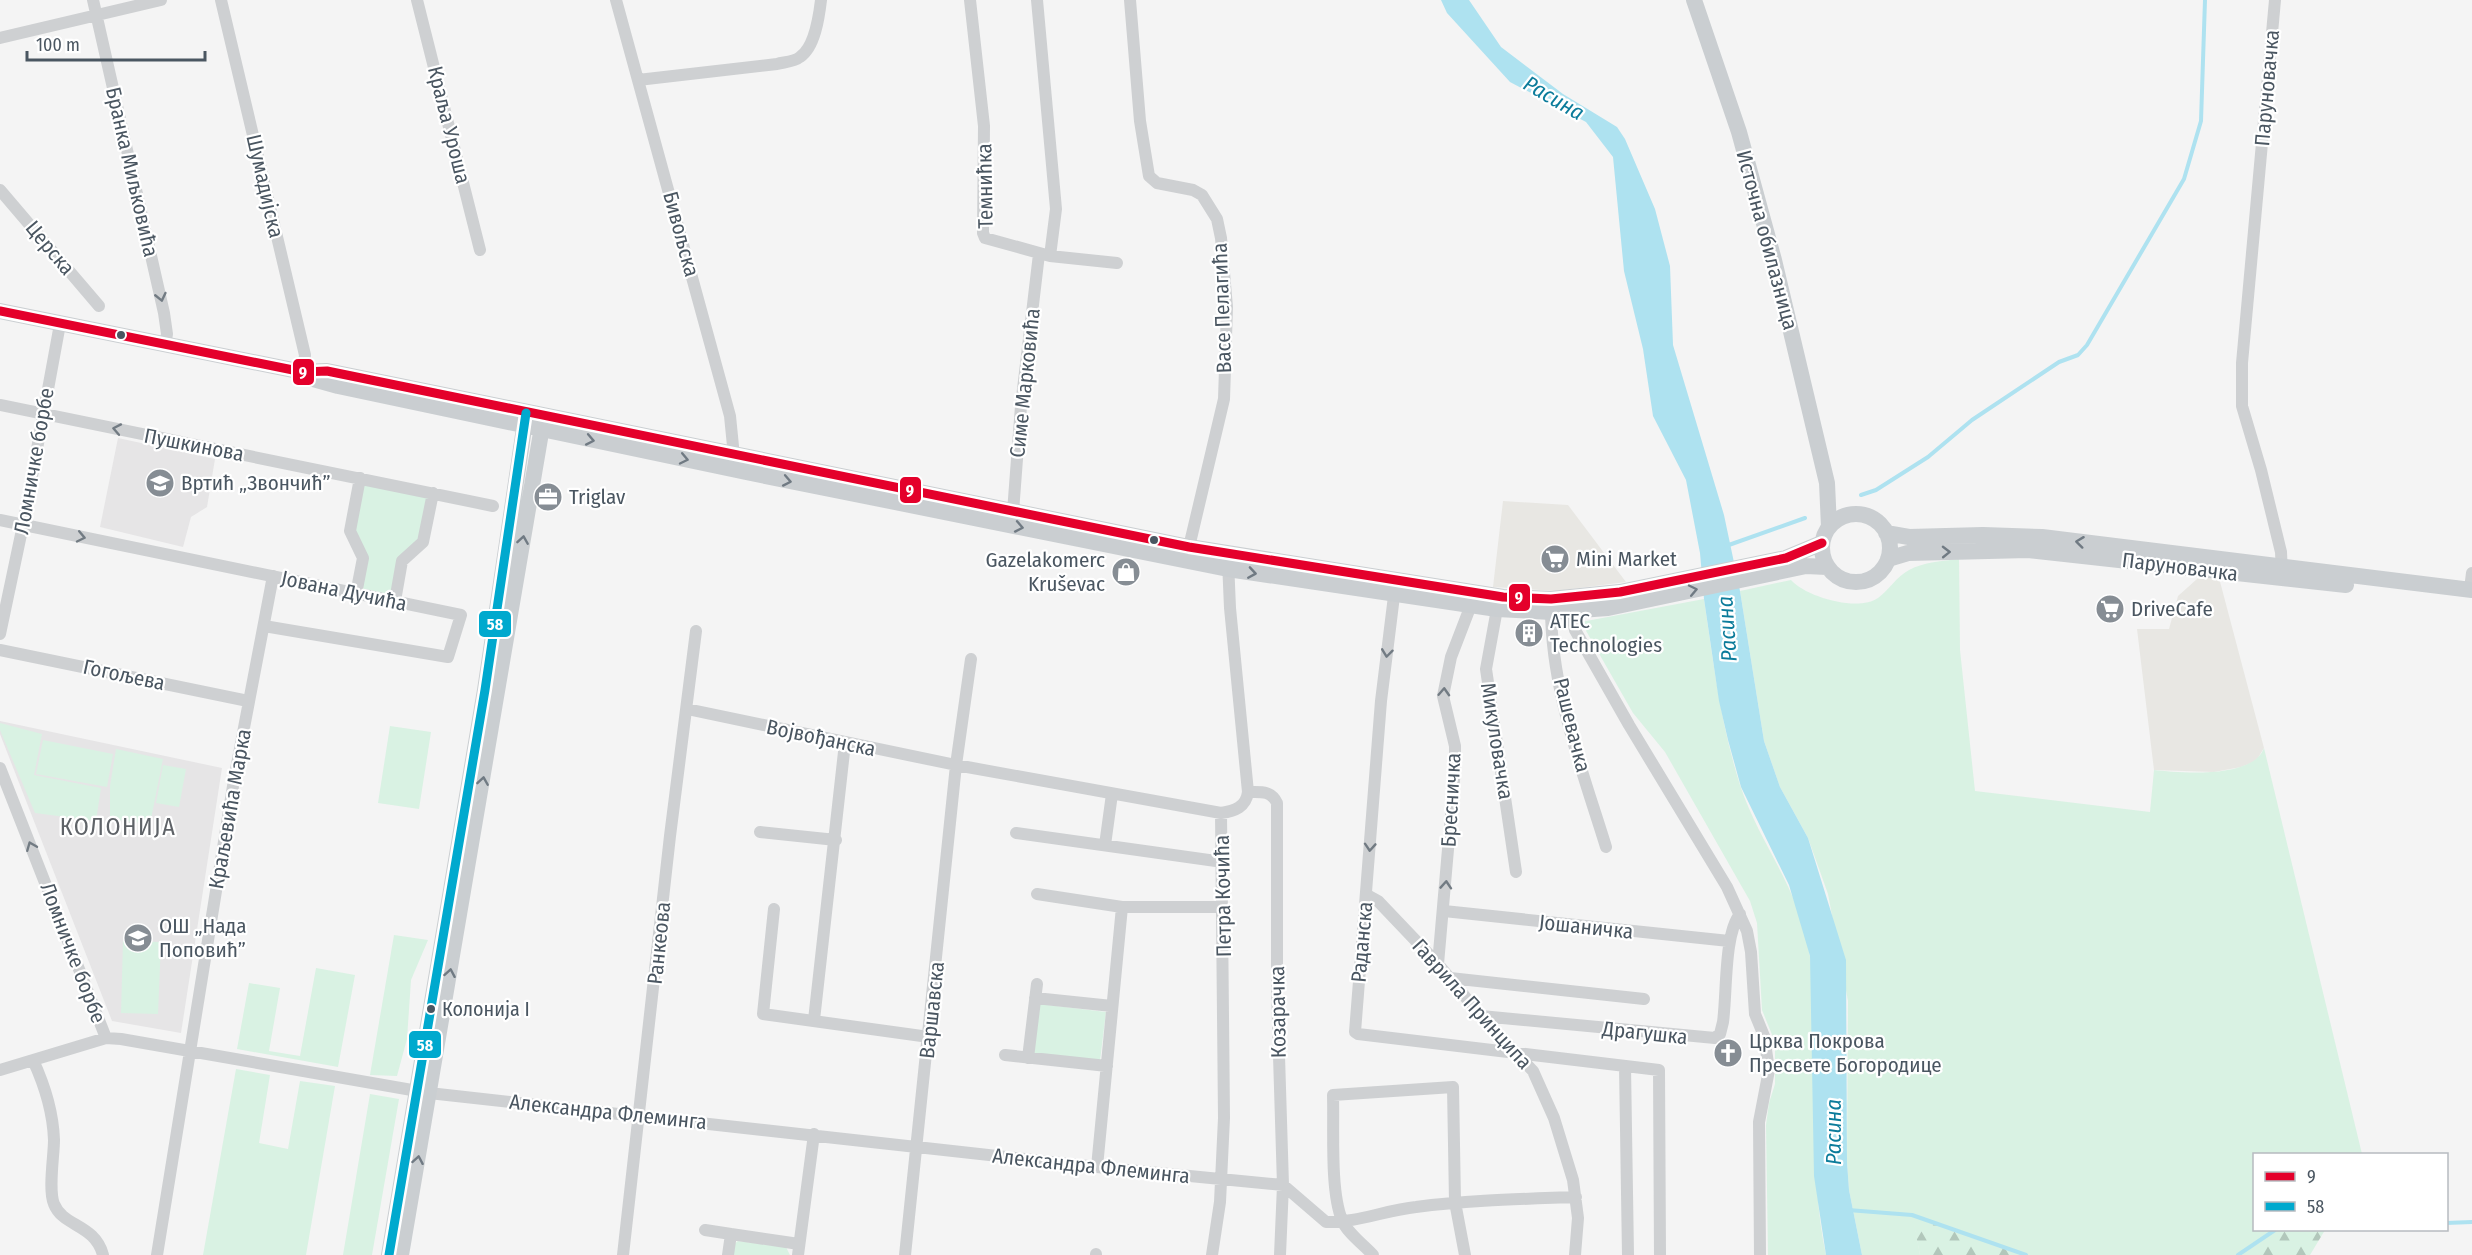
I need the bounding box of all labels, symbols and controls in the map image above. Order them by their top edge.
scale bar [27,24,206,62]
street label: Паруновачка [2249,29,2285,147]
text: 100 m [36,34,80,56]
street label: Краља Уроша [422,63,476,187]
water label: Расина [1519,70,1589,126]
street label: Бранка Миљковића [100,85,164,259]
street label: Шумадијска [240,132,290,240]
street label: Темнићка [971,143,999,229]
street label: Источна обилазница [1730,147,1804,333]
street label: Бивољска [657,188,705,280]
street label: Церска [20,216,80,280]
street label: Васе Пелагића [1207,242,1237,374]
one-way arrow [153,292,166,302]
street label: Симе Марковића [1004,307,1046,459]
unlabelled marker [115,329,127,341]
line badge: 9 [292,358,315,386]
text: 9 [299,363,307,382]
street label: Ломничке борбе [8,386,60,536]
one-way arrow [112,423,122,436]
street label: Пушкинова [142,423,246,467]
one-way arrow [585,432,595,445]
one-way arrow [679,452,689,465]
school or university icon: Вртић „Звончић” [144,467,176,499]
place label: Вртић „Звончић” [181,470,331,496]
one-way arrow [782,474,792,487]
line badge: 9 [899,476,922,504]
office icon: Triglav [532,481,564,513]
text: 9 [906,481,914,500]
place label: Triglav [569,484,626,510]
one-way arrow [1014,520,1024,533]
one-way arrow [75,529,85,542]
unlabelled marker [1148,534,1160,546]
one-way arrow [516,536,528,545]
one-way arrow [2076,536,2085,549]
supermarket icon: Mini Market [1539,543,1571,575]
place label: Mini Market [1576,546,1677,572]
one-way arrow [1941,546,1950,558]
place label: Gazelakomerc Kruševac [986,547,1105,597]
street label: Паруновачка [2121,547,2239,587]
shop icon: Gazelakomerc Kruševac [1110,556,1142,588]
street label: Јована Дучића [279,565,409,617]
one-way arrow [1247,566,1257,578]
line badge: 9 [1508,583,1531,612]
one-way arrow [1688,584,1698,597]
text: 9 [1515,588,1523,607]
supermarket icon: DriveCafe [2094,593,2126,625]
water label: Расина [1711,595,1743,663]
place label: DriveCafe [2131,596,2213,622]
place label: ATEC Technologies [1550,608,1662,658]
line badge: 58 [478,610,512,638]
text: 58 [487,615,504,634]
building icon: ATEC Technologies [1513,617,1545,649]
one-way arrow [1381,648,1393,657]
street label: Гогољева [81,654,167,696]
street label: Рашевачка [1548,675,1596,775]
street label: Микуловачка [1475,681,1519,801]
one-way arrow [1438,688,1451,697]
street label: Војвођанска [764,714,878,762]
street label: Краљевића Марка [203,727,257,891]
street label: Бресничка [1436,752,1466,848]
one-way arrow [476,776,488,785]
district label: КОЛОНИЈА [60,813,176,841]
street label: Петра Кочића [1209,835,1237,957]
one-way arrow [26,841,38,852]
one-way arrow [1364,843,1377,852]
street label: Ломничке борбе [34,879,112,1027]
one-way arrow [1439,881,1452,890]
street label: Ранкеова [642,900,676,986]
street label: Раданска [1346,900,1378,984]
street label: Јошаничка [1538,909,1634,945]
place label: ОШ „Нада Поповић” [159,913,246,963]
school or university icon: ОШ „Нада Поповић” [122,922,154,954]
street label: Гаврила Принципа [1406,933,1538,1075]
street label: Варшавска [914,960,950,1060]
street label: Козарачка [1264,966,1292,1058]
one-way arrow [443,968,456,978]
place label: Колонија I [442,997,530,1021]
marker: Колонија I [425,1003,437,1015]
street label: Драгушка [1600,1016,1689,1050]
place label: Црква Покрова Пресвете Богородице [1749,1028,1942,1078]
line badge: 58 [408,1030,442,1059]
text: 58 [417,1036,434,1055]
church icon: Црква Покрова Пресвете Богородице [1712,1037,1744,1069]
street label: Александра Флеминга [508,1089,708,1135]
water label: Расина [1820,1099,1847,1165]
street label: Александра Флеминга [991,1143,1191,1189]
legend [2253,1153,2448,1231]
one-way arrow [411,1155,423,1165]
text: 9 [2307,1166,2316,1188]
text: 58 [2307,1196,2324,1218]

